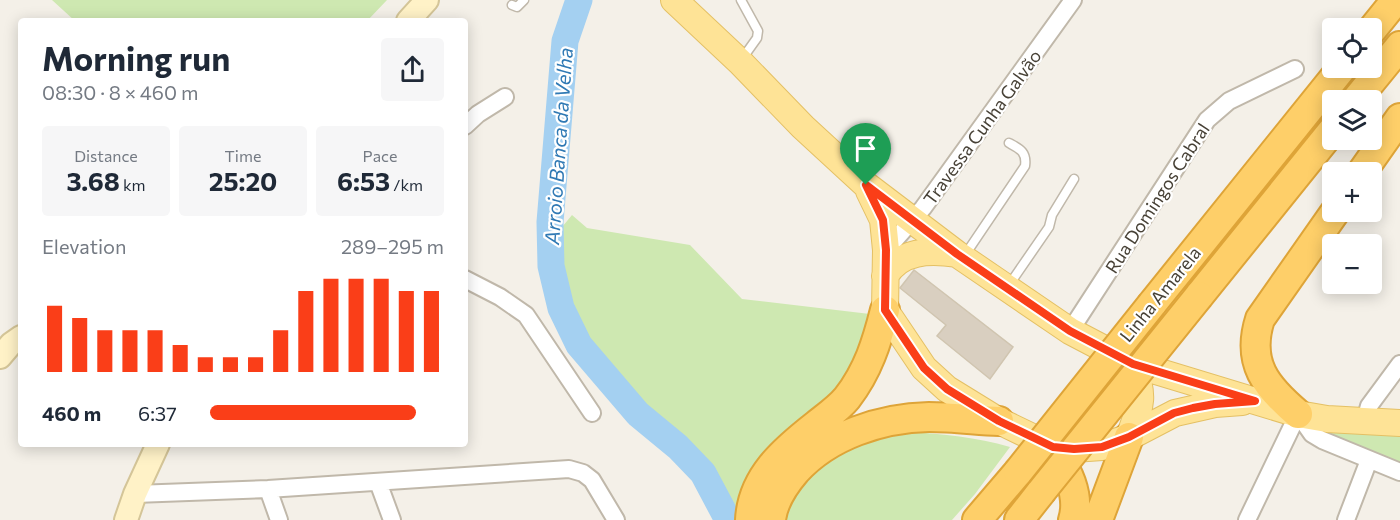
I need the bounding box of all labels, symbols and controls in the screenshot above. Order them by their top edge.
map controls [1322,18,1382,294]
button: locate [1322,18,1382,78]
text: Morning run [42,37,230,78]
button: share [381,38,444,101]
street label: Travessa Cunha Galvão [918,45,1046,209]
water label: Arroio Banca da Velha [539,47,577,246]
text: 08:30 · 8 × 460 m [42,80,198,104]
button: layers [1322,90,1382,150]
street label: Rua Domingos Cabral [1100,119,1214,277]
pin [840,123,891,185]
icon: arrive [849,132,882,165]
text: Distance [74,146,138,165]
text: Time [225,146,261,165]
text: Pace [363,146,397,165]
button: + [1322,162,1382,222]
text: 3.68 [66,165,120,196]
text: 25:20 [209,165,277,196]
text: 6:53 [337,165,390,196]
text: km [120,175,146,194]
text: /km [390,175,423,194]
text: Elevation [42,234,127,258]
text: 289–295 m [341,234,444,258]
button: − [1322,234,1382,294]
street label: Linha Amarela [1115,242,1205,346]
text: 460 m [42,401,101,425]
text: 6:37 [138,401,177,425]

